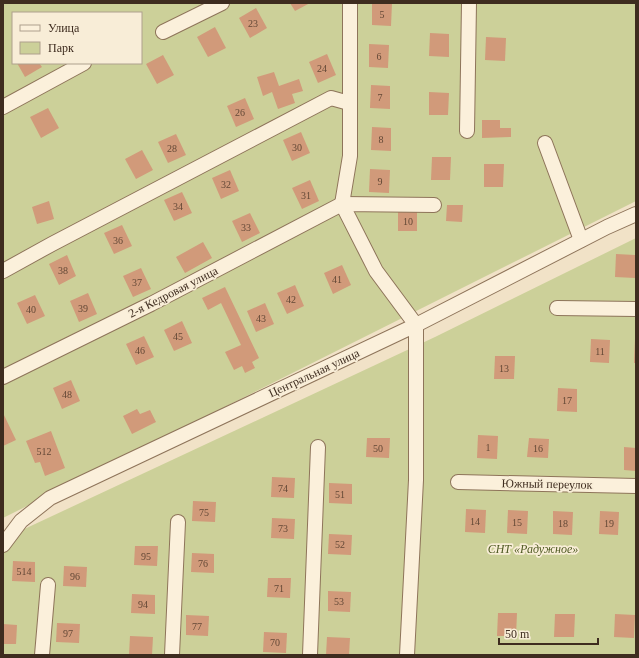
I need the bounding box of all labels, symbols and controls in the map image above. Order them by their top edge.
house number: 5 [380,9,385,20]
legend [12,12,142,64]
house number: 23 [248,18,258,29]
text: Улица [48,21,80,35]
text: Парк [48,41,74,55]
house number: 6 [377,51,382,62]
house number: 24 [317,63,327,74]
house number: 7 [378,92,383,103]
house number: 26 [235,107,245,118]
house number: 8 [379,134,384,145]
house number: 30 [292,142,302,153]
house number: 28 [167,143,177,154]
house number: 9 [378,176,383,187]
house number: 32 [221,179,231,190]
house number: 31 [301,190,311,201]
house number: 34 [173,201,183,212]
house number: 10 [403,216,413,227]
house number: 33 [241,222,251,233]
house number: 36 [113,235,123,246]
street label: 2-я Кедровая улица [126,263,221,321]
house number: 38 [58,265,68,276]
house number: 41 [332,274,342,285]
house number: 37 [132,277,142,288]
house number: 42 [286,294,296,305]
house number: 39 [78,303,88,314]
house number: 40 [26,304,36,315]
house number: 43 [256,313,266,324]
house number: 45 [173,331,183,342]
house number: 46 [135,345,145,356]
street label: Центральная улица [266,346,362,400]
house number: 11 [595,346,605,357]
house number: 13 [499,363,509,374]
house number: 48 [62,389,72,400]
house number: 17 [562,395,572,406]
house number: 1 [486,442,491,453]
house number: 50 [373,443,383,454]
house number: 16 [533,443,543,454]
house number: 512 [37,446,52,457]
street label: Южный переулок [502,476,593,492]
house number: 74 [278,483,288,494]
house number: 51 [335,489,345,500]
house number: 75 [199,507,209,518]
house number: 14 [470,516,480,527]
house number: 15 [512,517,522,528]
house number: 18 [558,518,568,529]
house number: 19 [604,518,614,529]
house number: 73 [278,523,288,534]
house number: 52 [335,539,345,550]
park label: СНТ «Радужное» [488,542,578,556]
house number: 95 [141,551,151,562]
house number: 76 [198,558,208,569]
house number: 514 [17,566,32,577]
house number: 96 [70,571,80,582]
house number: 71 [274,583,284,594]
house number: 53 [334,596,344,607]
house number: 94 [138,599,148,610]
scale bar [499,620,598,646]
house number: 77 [192,621,202,632]
text: 50 m [505,627,530,641]
house number: 97 [63,628,73,639]
house number: 70 [270,637,280,648]

